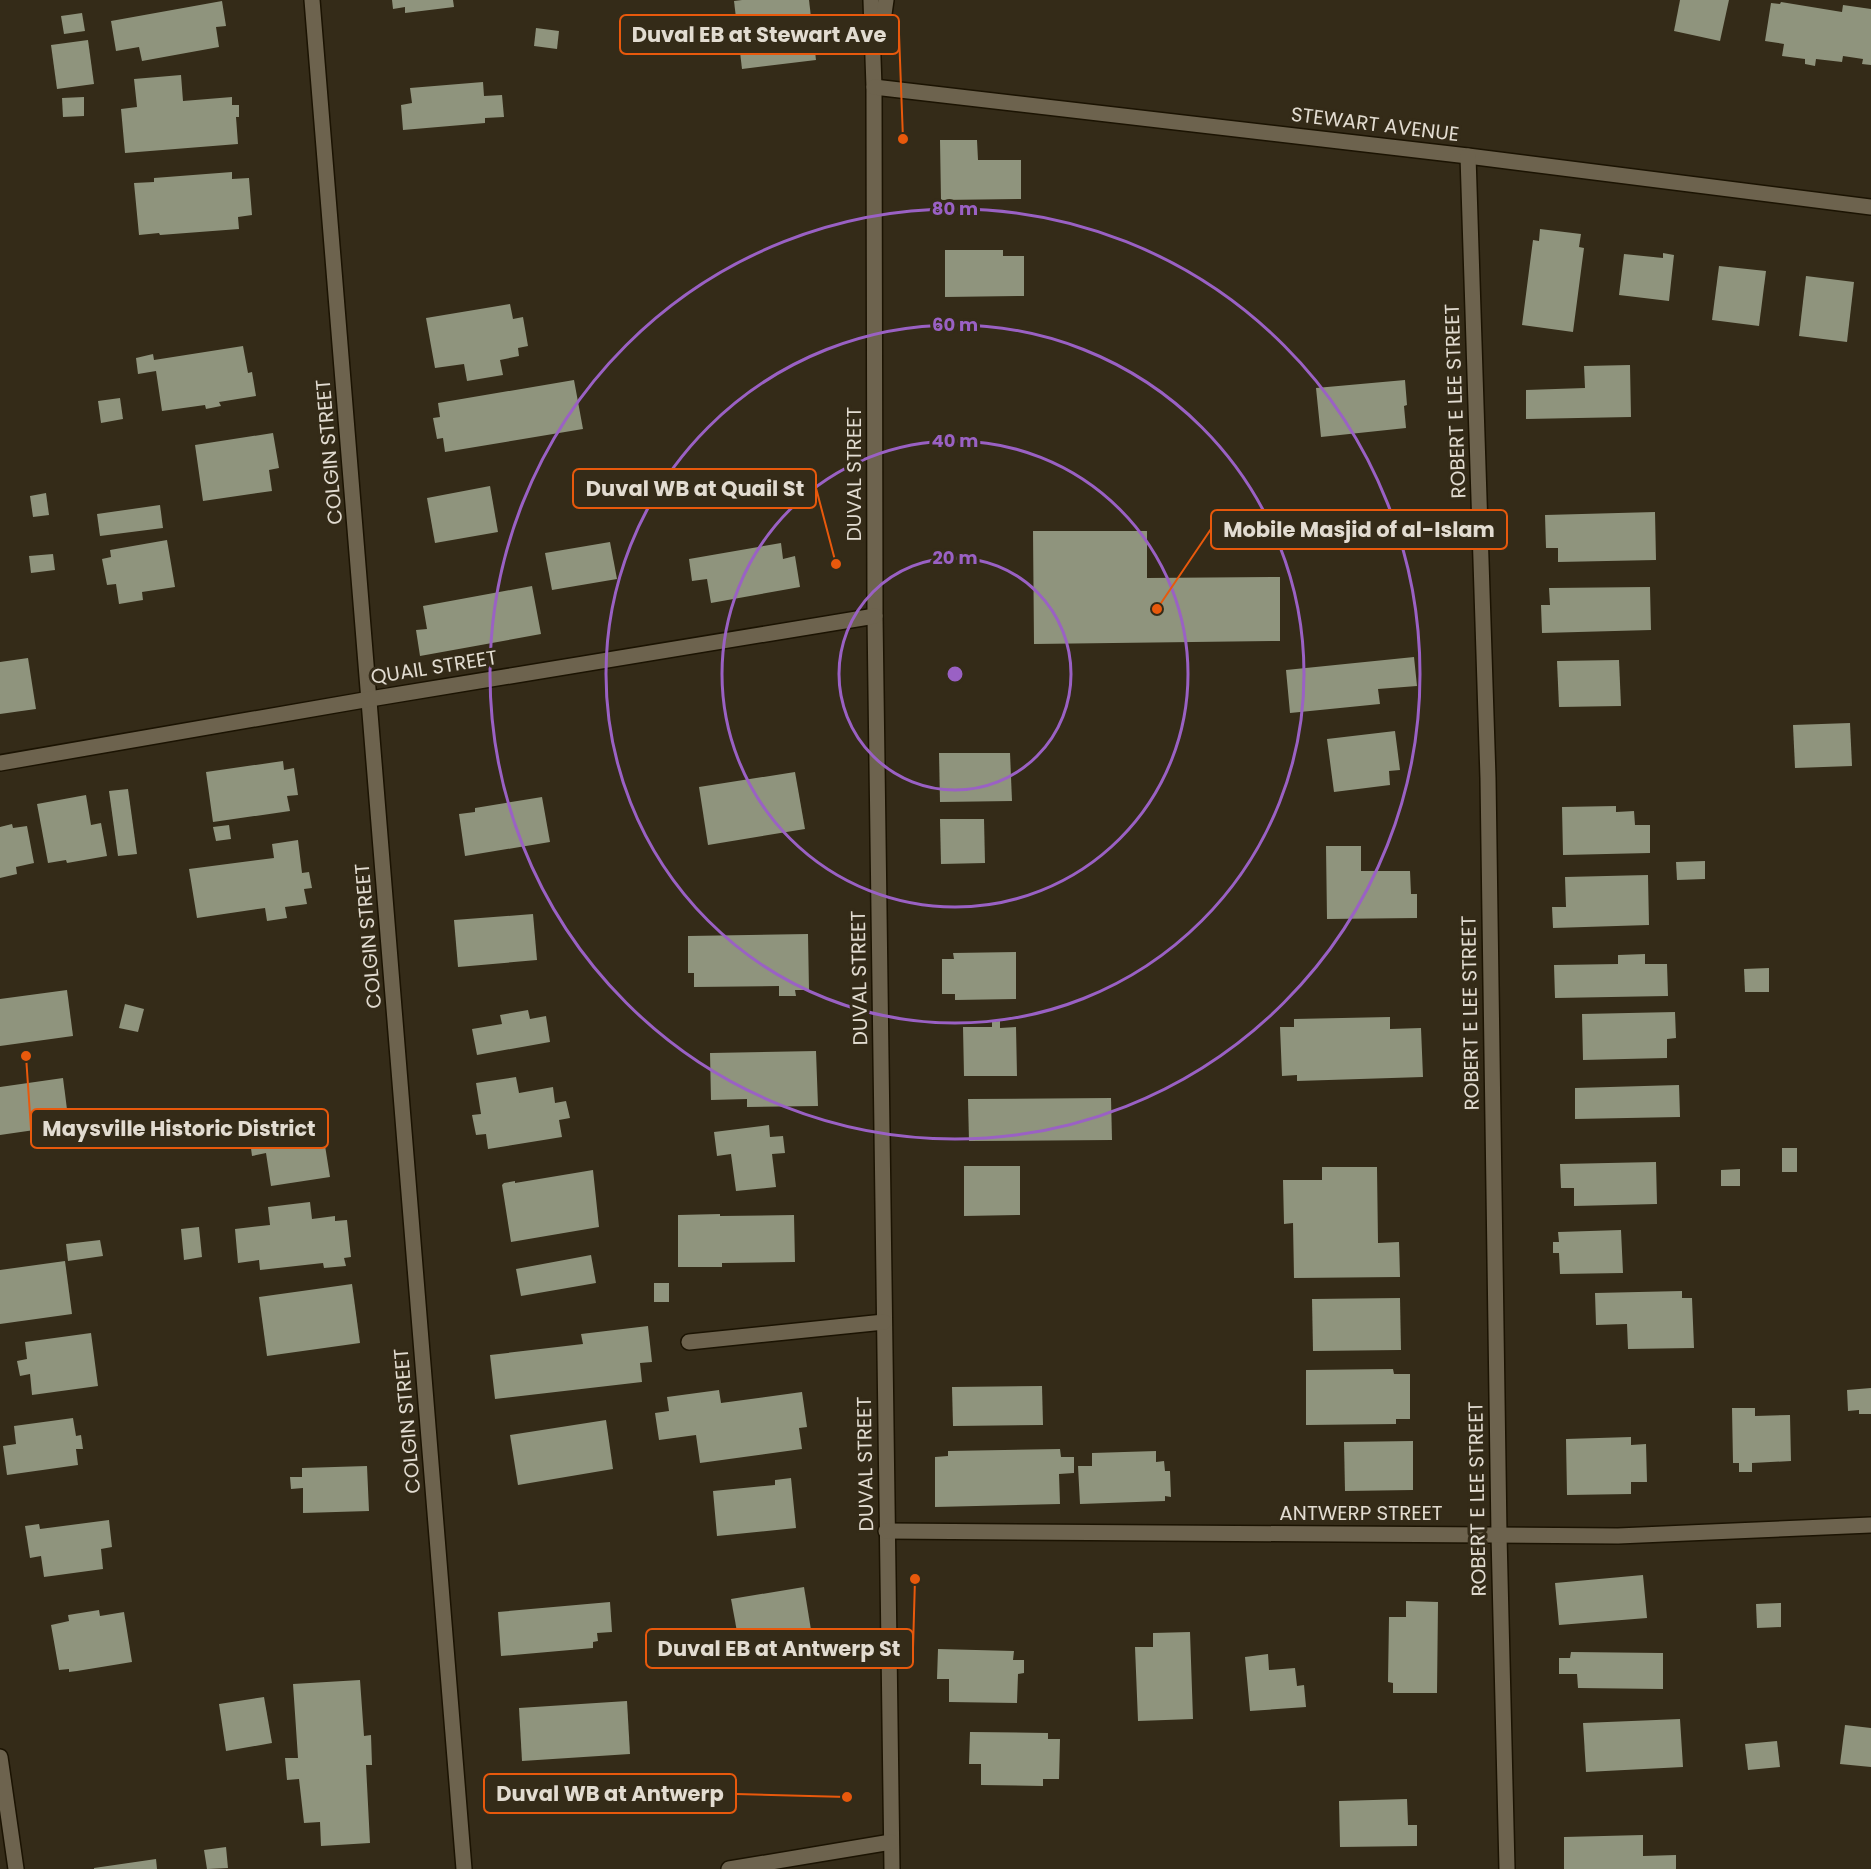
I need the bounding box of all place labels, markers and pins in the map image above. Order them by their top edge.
callout: Duval EB at Stewart Ave [620,15,899,54]
callout: Duval WB at Quail St [573,469,816,508]
callout: Mobile Masjid of al-Islam [1211,510,1507,549]
centre of rings [945,664,965,684]
callout: Maysville Historic District [31,1109,328,1148]
callout: Duval EB at Antwerp St [646,1629,913,1668]
callout: Duval WB at Antwerp [484,1774,736,1813]

